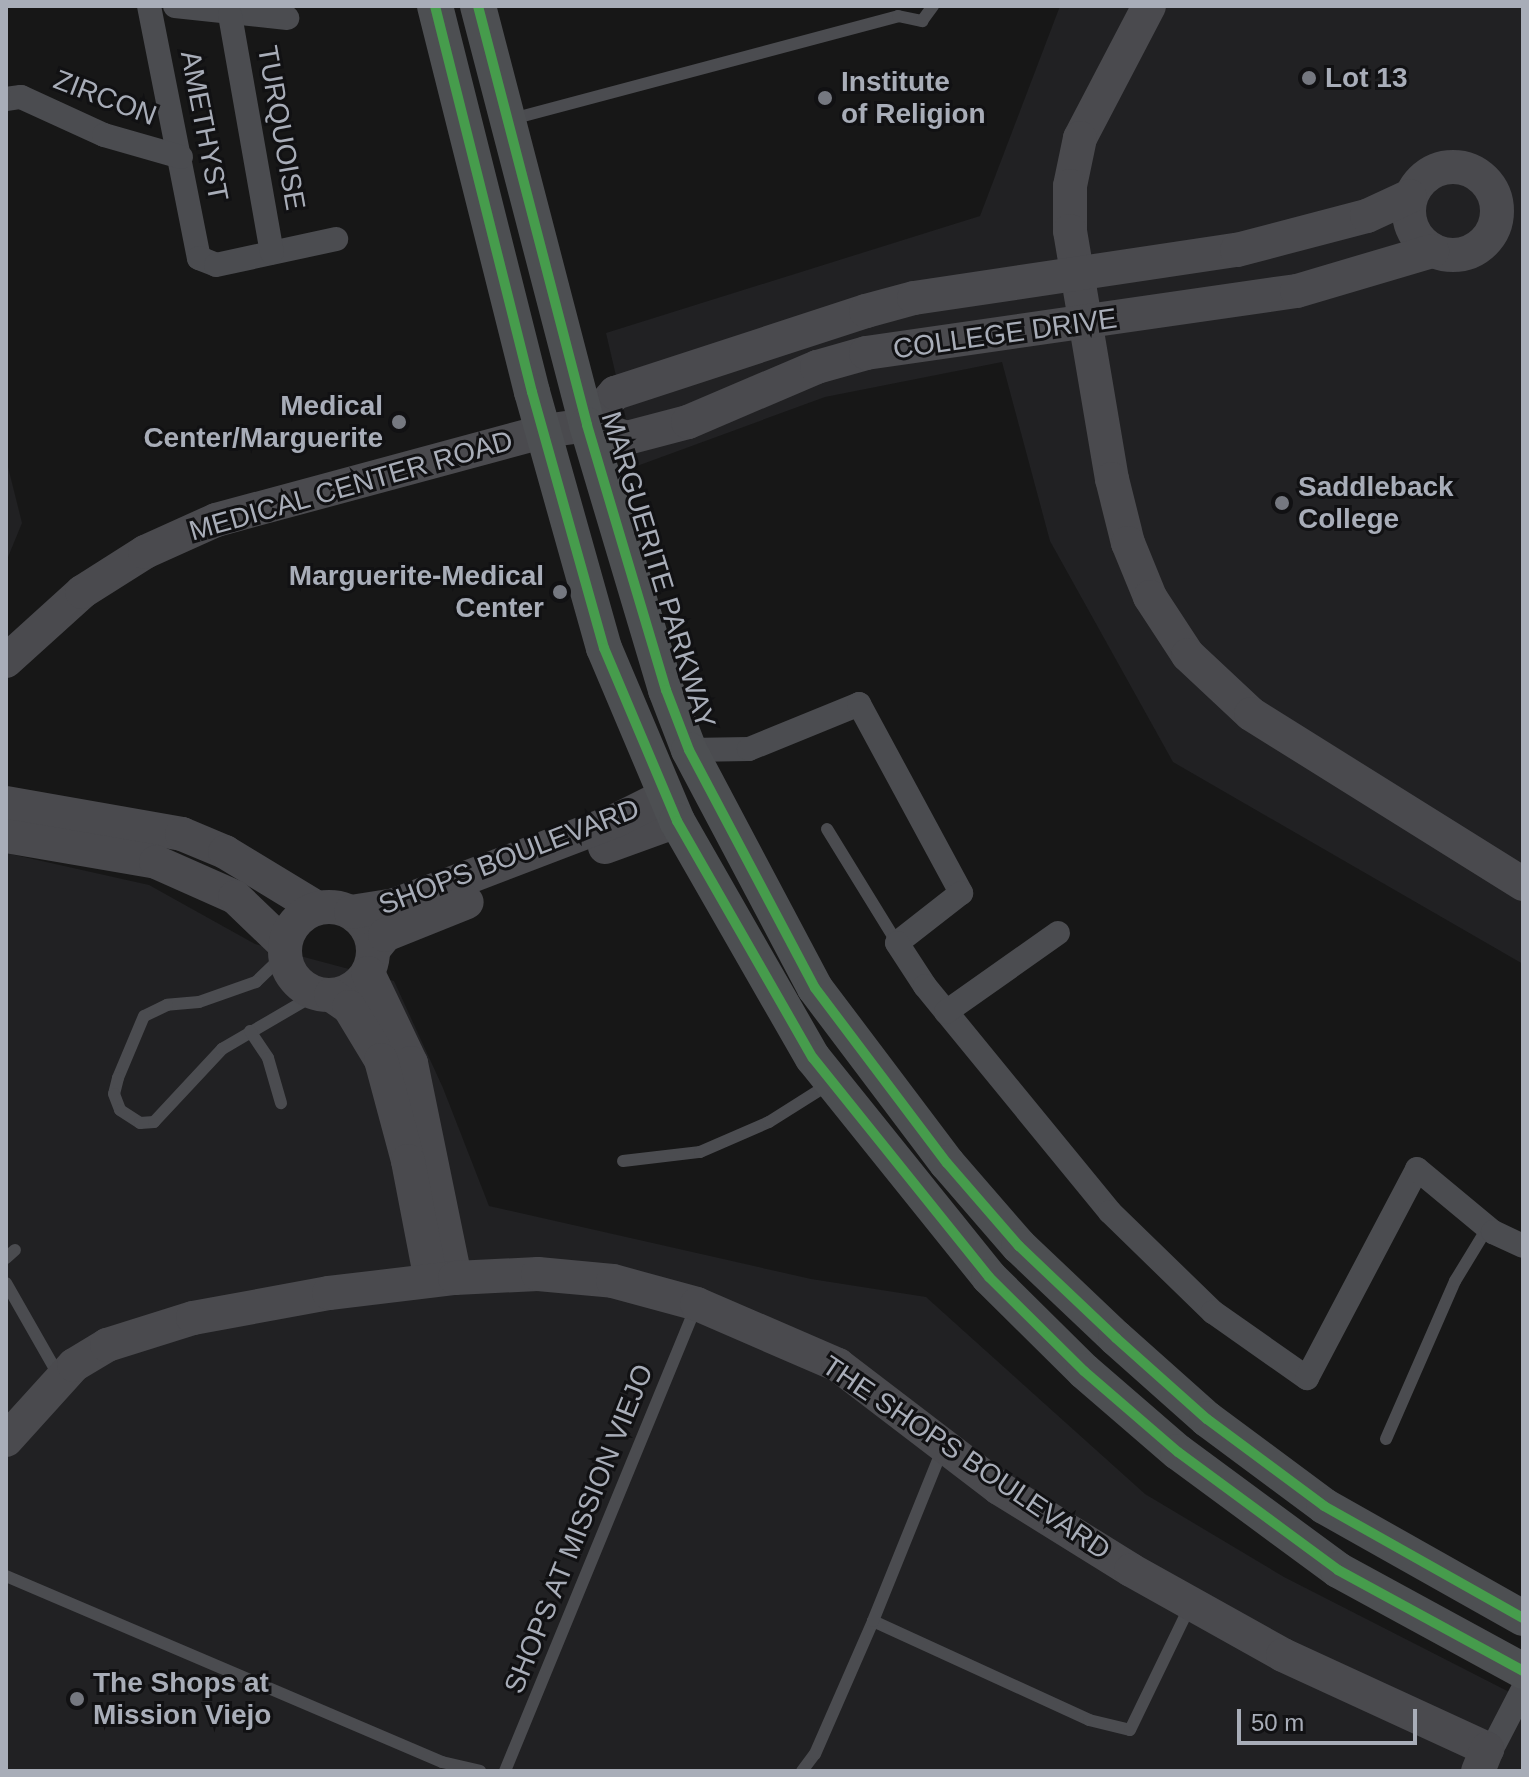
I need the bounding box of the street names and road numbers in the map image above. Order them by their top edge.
street label: TURQUOISE [250,43,312,213]
street label: AMETHYST [173,48,235,204]
street label: ZIRCON [49,63,161,133]
street label: COLLEGE DRIVE [891,302,1119,366]
street label: MARGUERITE PARKWAY [594,408,722,732]
street label: MEDICAL CENTER ROAD [185,424,517,548]
street label: SHOPS BOULEVARD [374,792,644,922]
street label: THE SHOPS BOULEVARD [816,1349,1116,1567]
street label: SHOPS AT MISSION VIEJO [497,1358,661,1700]

